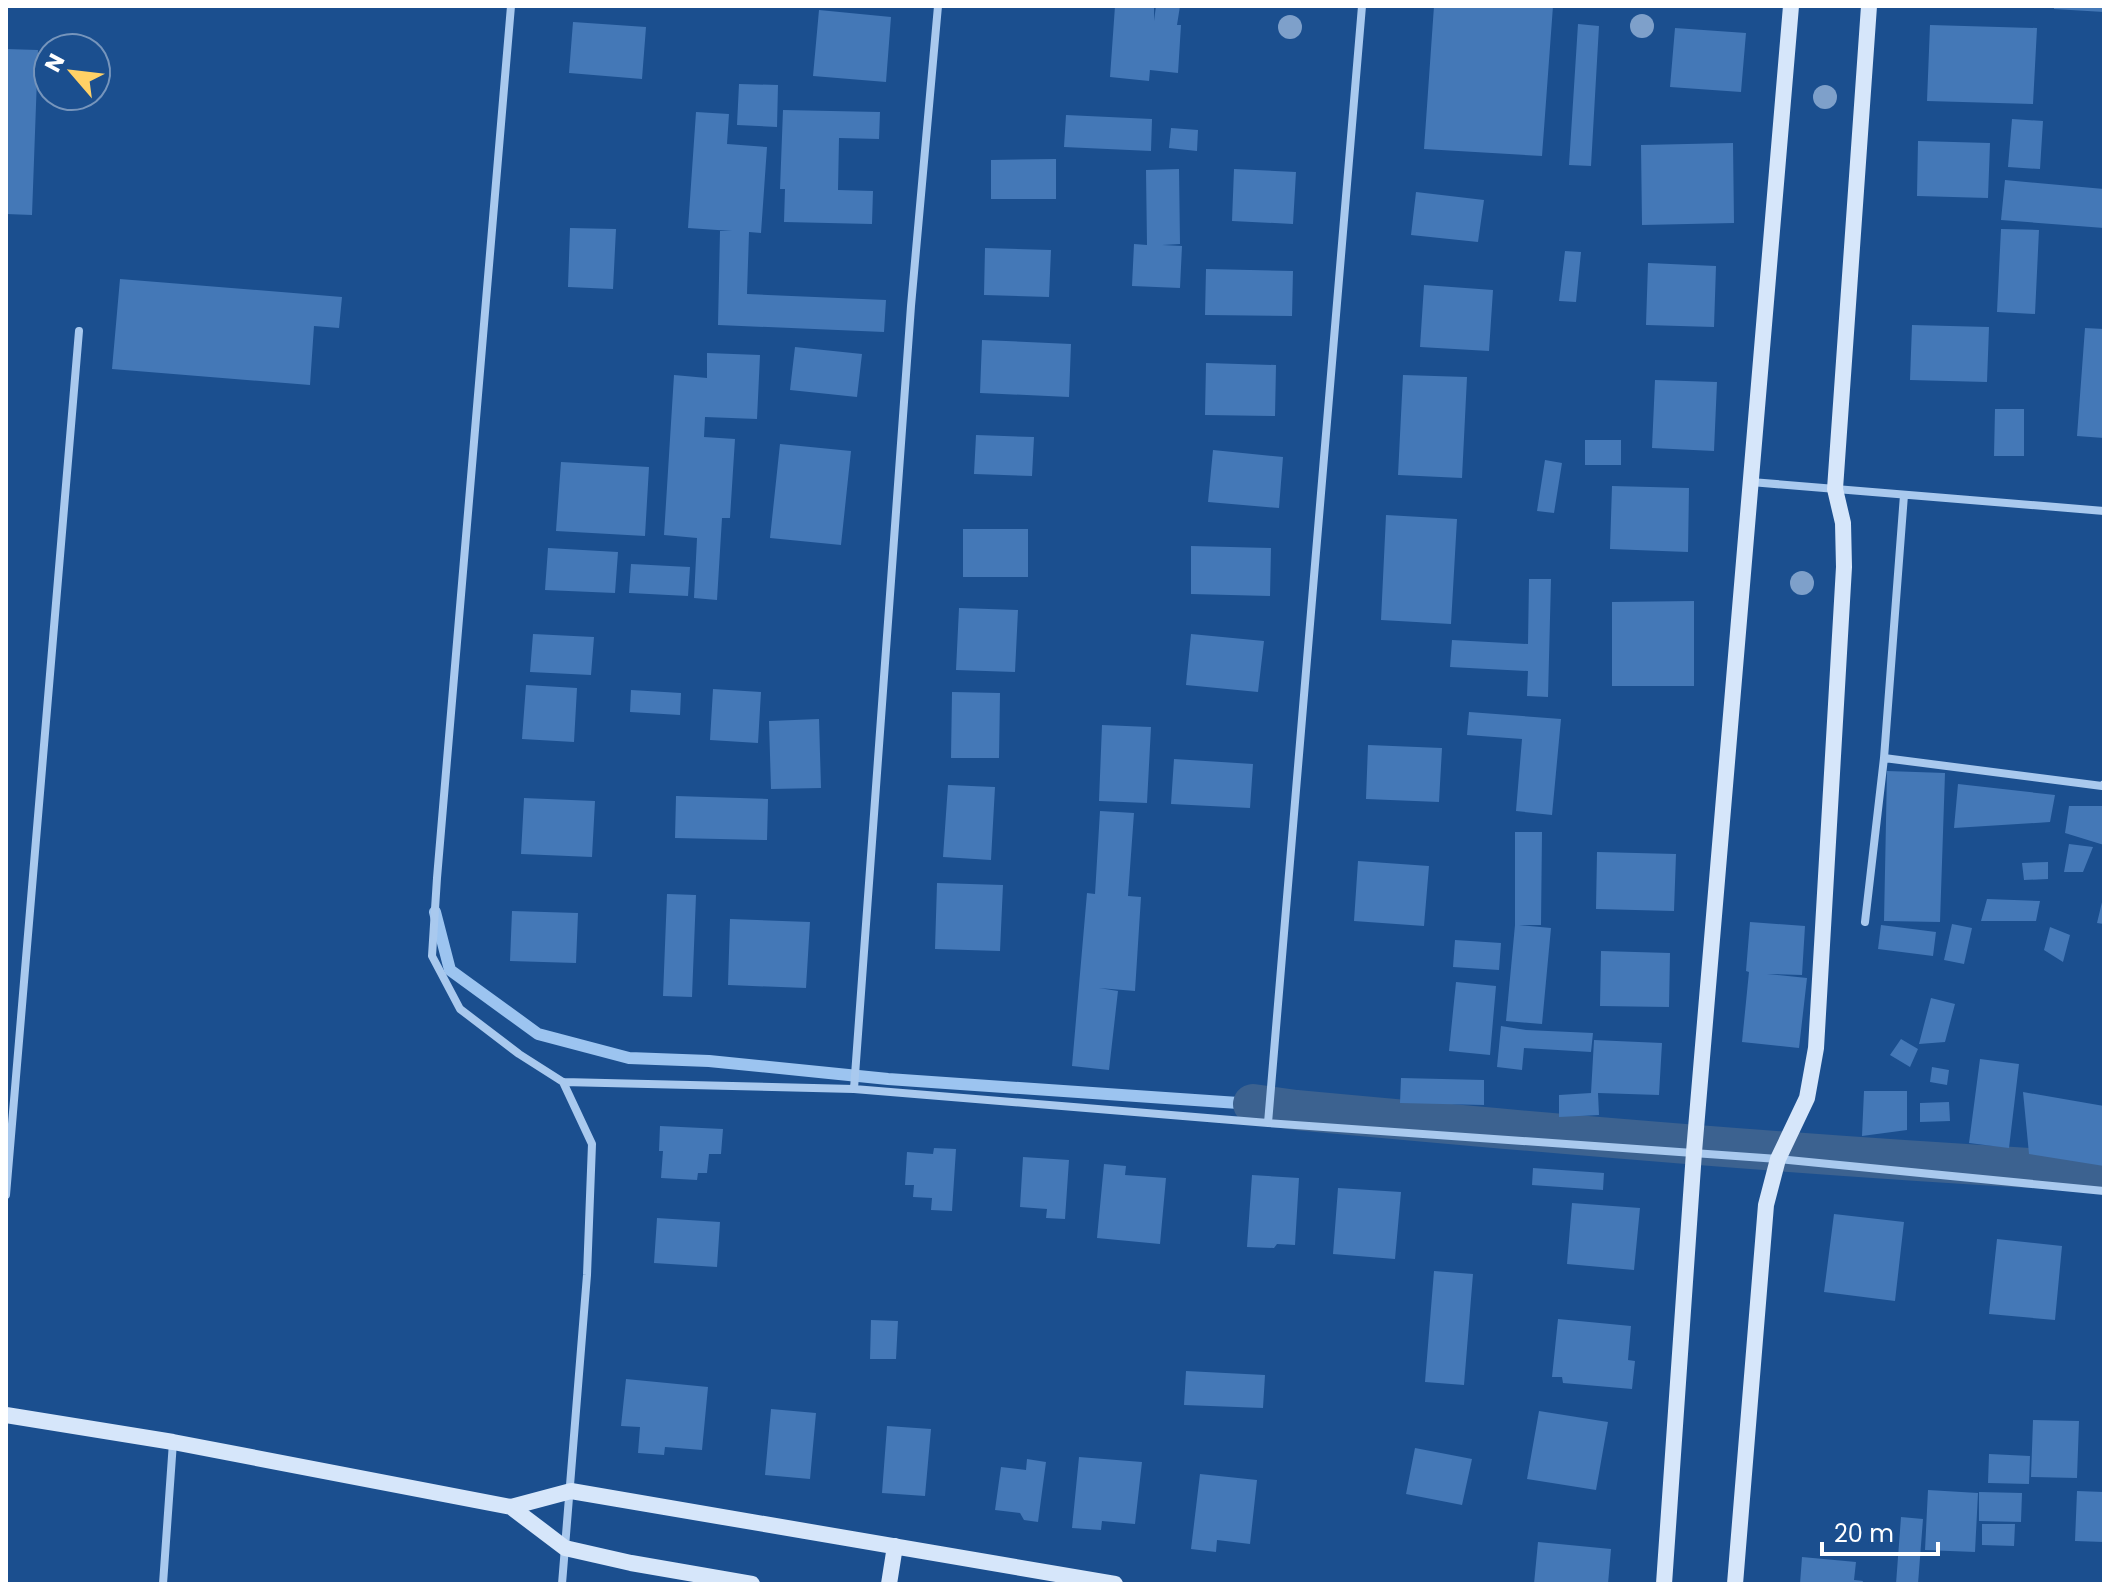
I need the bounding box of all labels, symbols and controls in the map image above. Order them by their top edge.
north arrow [32,32,112,112]
text: N [37,48,72,77]
scale bar [1822,1506,1938,1556]
text: 20 m [1834,1517,1894,1550]

